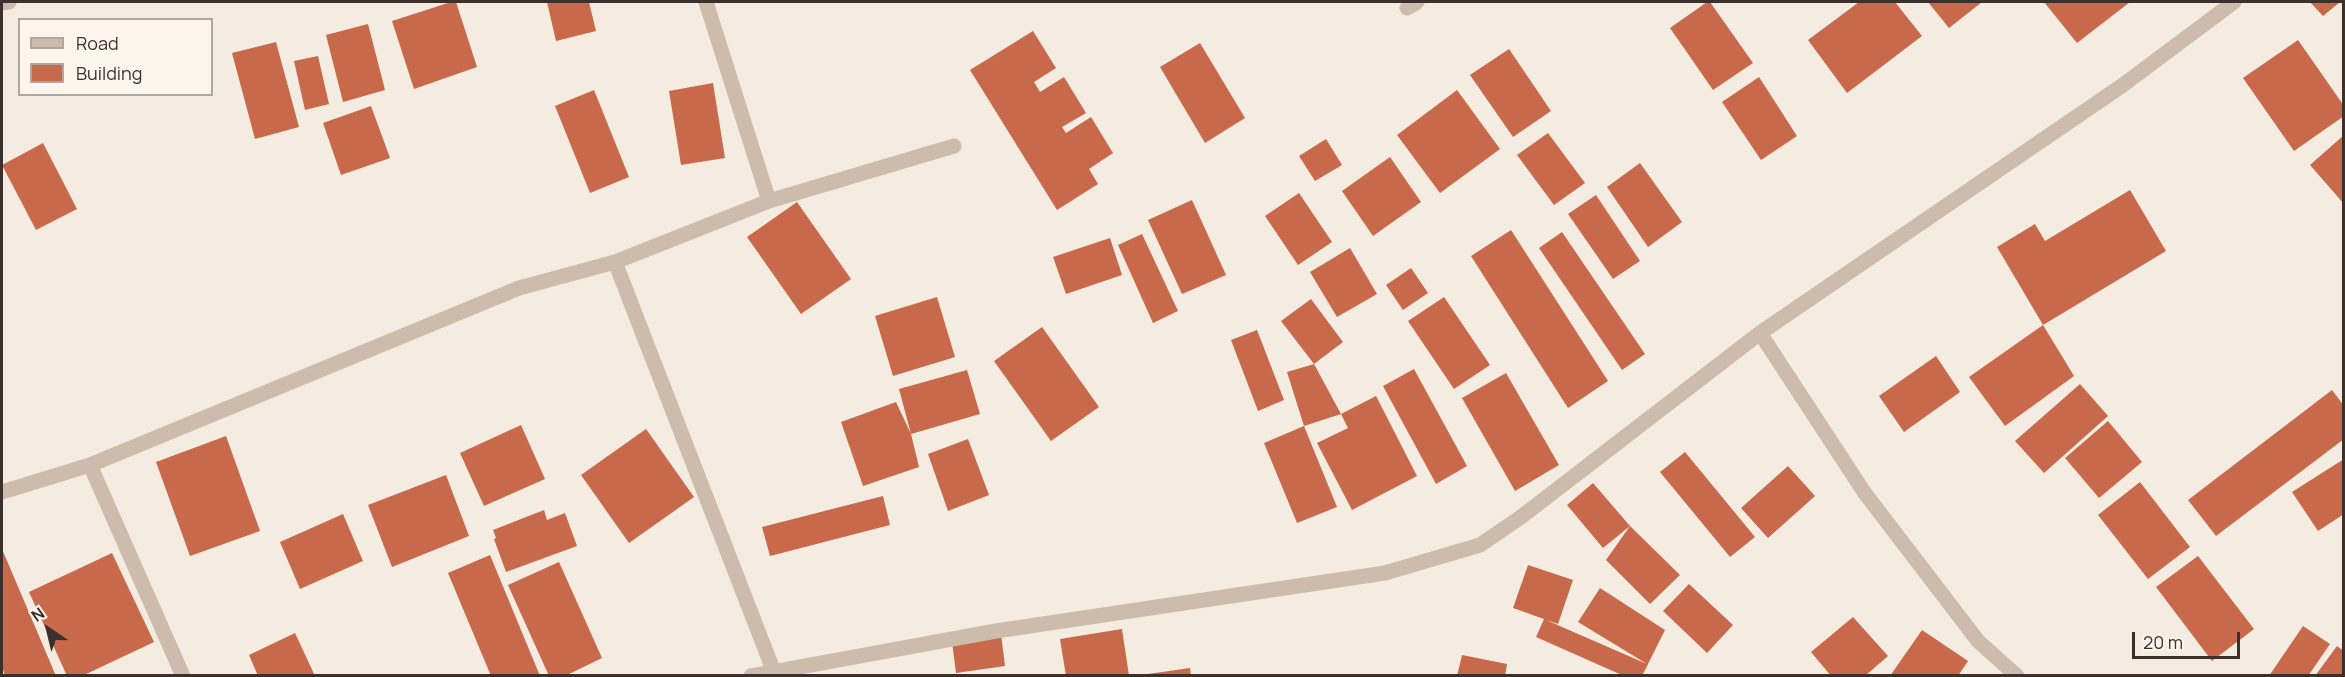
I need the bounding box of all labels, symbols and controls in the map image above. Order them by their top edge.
legend [18,18,213,96]
text: Road [76,31,119,55]
text: Building [76,61,142,85]
north arrow [18,599,78,659]
text: N [27,602,49,627]
scale bar [2135,620,2243,658]
text: 20 m [2143,630,2183,654]

